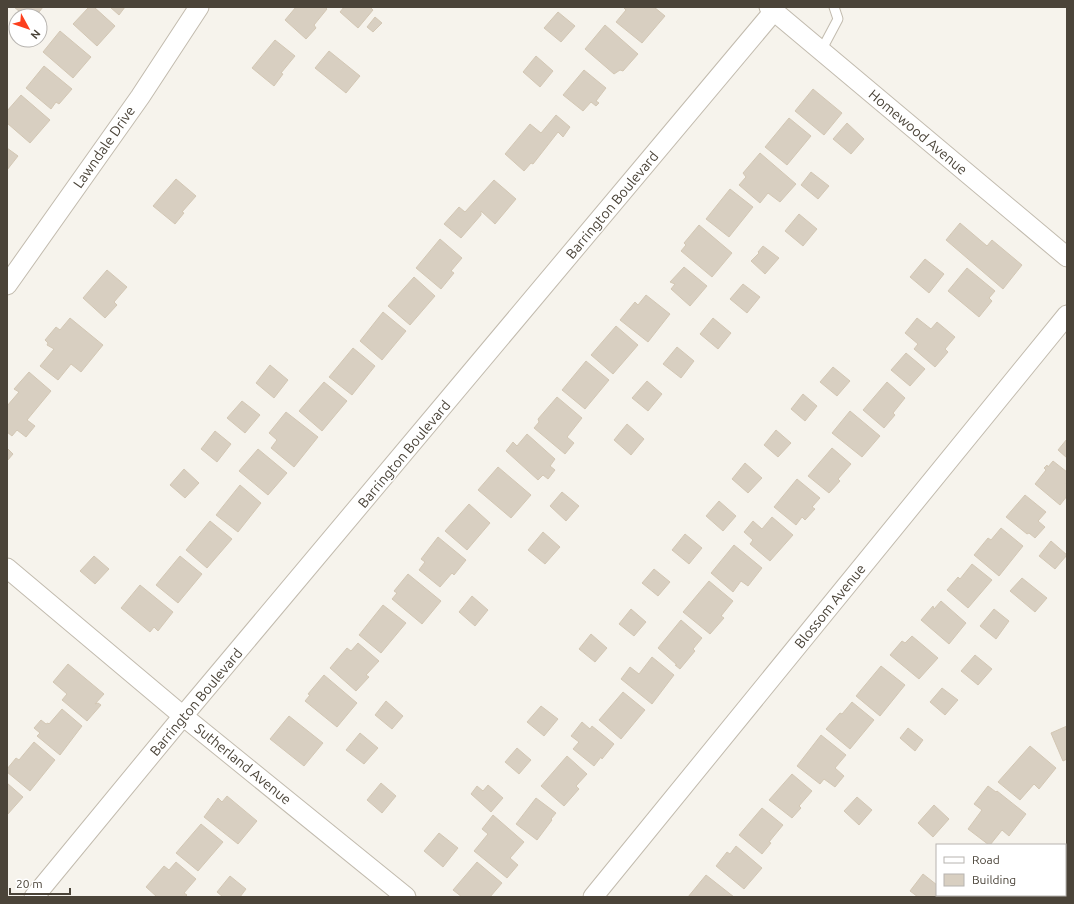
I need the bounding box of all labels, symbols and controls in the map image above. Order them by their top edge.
north arrow [8,8,48,48]
text: N [28,27,43,41]
street label: Homewood Avenue [866,86,970,178]
street label: Lawndale Drive [70,103,138,191]
street label: Barrington Boulevard [562,148,662,262]
street label: Barrington Boulevard [354,397,454,511]
street label: Blossom Avenue [791,561,869,651]
street label: Barrington Boulevard [146,645,246,759]
street label: Sutherland Avenue [192,720,294,808]
legend [936,844,1066,896]
text: Road [972,853,1000,866]
scale bar [10,870,70,896]
text: Building [972,873,1016,886]
text: 20 m [16,877,43,890]

